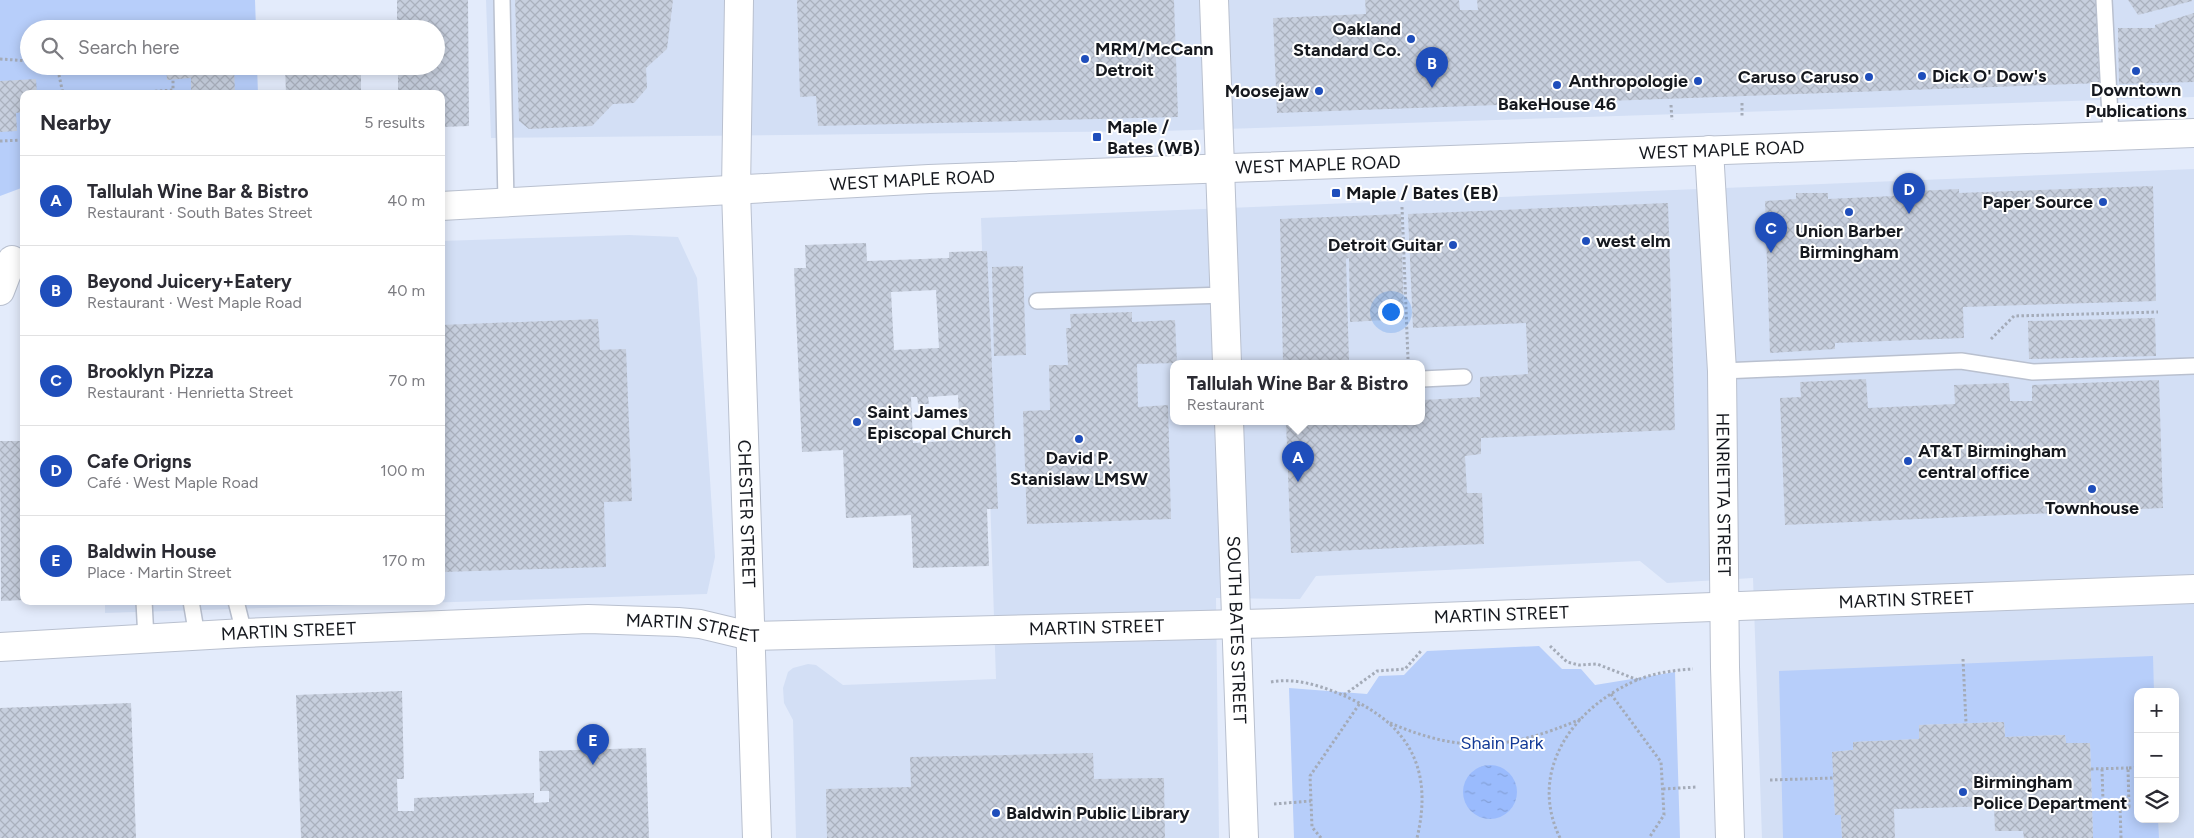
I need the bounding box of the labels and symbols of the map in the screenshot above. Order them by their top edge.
place label: Oakland Standard Co. [1293,18,1401,61]
marker: Oakland Standard Co. [1405,33,1417,45]
place label: MRM/McCann Detroit [1095,38,1214,81]
pin: B [1416,47,1448,88]
marker: MRM/McCann Detroit [1079,53,1091,65]
place label: Dick O' Dow's [1932,65,2047,87]
marker: Downtown Publications [2130,65,2142,77]
place label: Caruso Caruso [1738,66,1859,88]
place label: Anthropologie [1568,70,1688,92]
marker: Dick O' Dow's [1916,70,1928,82]
marker: Caruso Caruso [1863,71,1875,83]
marker: Anthropologie [1692,75,1704,87]
marker: BakeHouse 46 [1551,79,1563,91]
place label: Downtown Publications [2085,79,2187,122]
place label: Moosejaw [1225,80,1309,102]
marker: Moosejaw [1313,85,1325,97]
place label: BakeHouse 46 [1498,93,1616,115]
place label: Maple / Bates (WB) [1107,116,1200,159]
marker: Maple / Bates (WB) [1091,131,1103,143]
street label: WEST MAPLE ROAD [1639,136,1805,164]
street label: WEST MAPLE ROAD [1235,151,1401,179]
street label: WEST MAPLE ROAD [829,166,995,195]
pin: D [1893,173,1925,214]
place label: Maple / Bates (EB) [1346,182,1498,204]
marker: Maple / Bates (EB) [1330,187,1342,199]
place label: Paper Source [1983,191,2093,213]
marker: Paper Source [2097,196,2109,208]
marker: Union Barber Birmingham [1843,206,1855,218]
pin: C [1755,212,1787,253]
place label: Union Barber Birmingham [1795,220,1903,263]
place label: west elm [1596,230,1671,252]
place label: Detroit Guitar [1328,234,1443,256]
marker: west elm [1580,235,1592,247]
marker: Detroit Guitar [1447,239,1459,251]
your location [1378,299,1404,325]
place label: Saint James Episcopal Church [867,401,1011,444]
street label: HENRIETTA STREET [1711,413,1735,577]
marker: Saint James Episcopal Church [851,416,863,428]
marker: David P. Stanislaw LMSW [1073,433,1085,445]
street label: CHESTER STREET [733,439,760,588]
place label: AT&T Birmingham central office [1918,440,2067,483]
pin: A [1282,441,1314,482]
place label: David P. Stanislaw LMSW [1010,447,1148,490]
marker: AT&T Birmingham central office [1902,455,1914,467]
marker: Townhouse [2086,483,2098,495]
place label: Townhouse [2045,497,2139,519]
street label: SOUTH BATES STREET [1222,535,1251,724]
street label: MARTIN STREET [1838,586,1974,613]
street label: MARTIN STREET [1433,601,1570,628]
street label: MARTIN STREET [625,609,760,647]
street label: MARTIN STREET [1029,615,1165,640]
street label: MARTIN STREET [220,617,357,645]
pin: E [577,724,609,765]
park label: Shain Park [1460,732,1544,754]
place label: Birmingham Police Department [1973,771,2128,814]
marker: Birmingham Police Department [1957,786,1969,798]
place label: Baldwin Public Library [1006,802,1190,824]
marker: Baldwin Public Library [990,807,1002,819]

